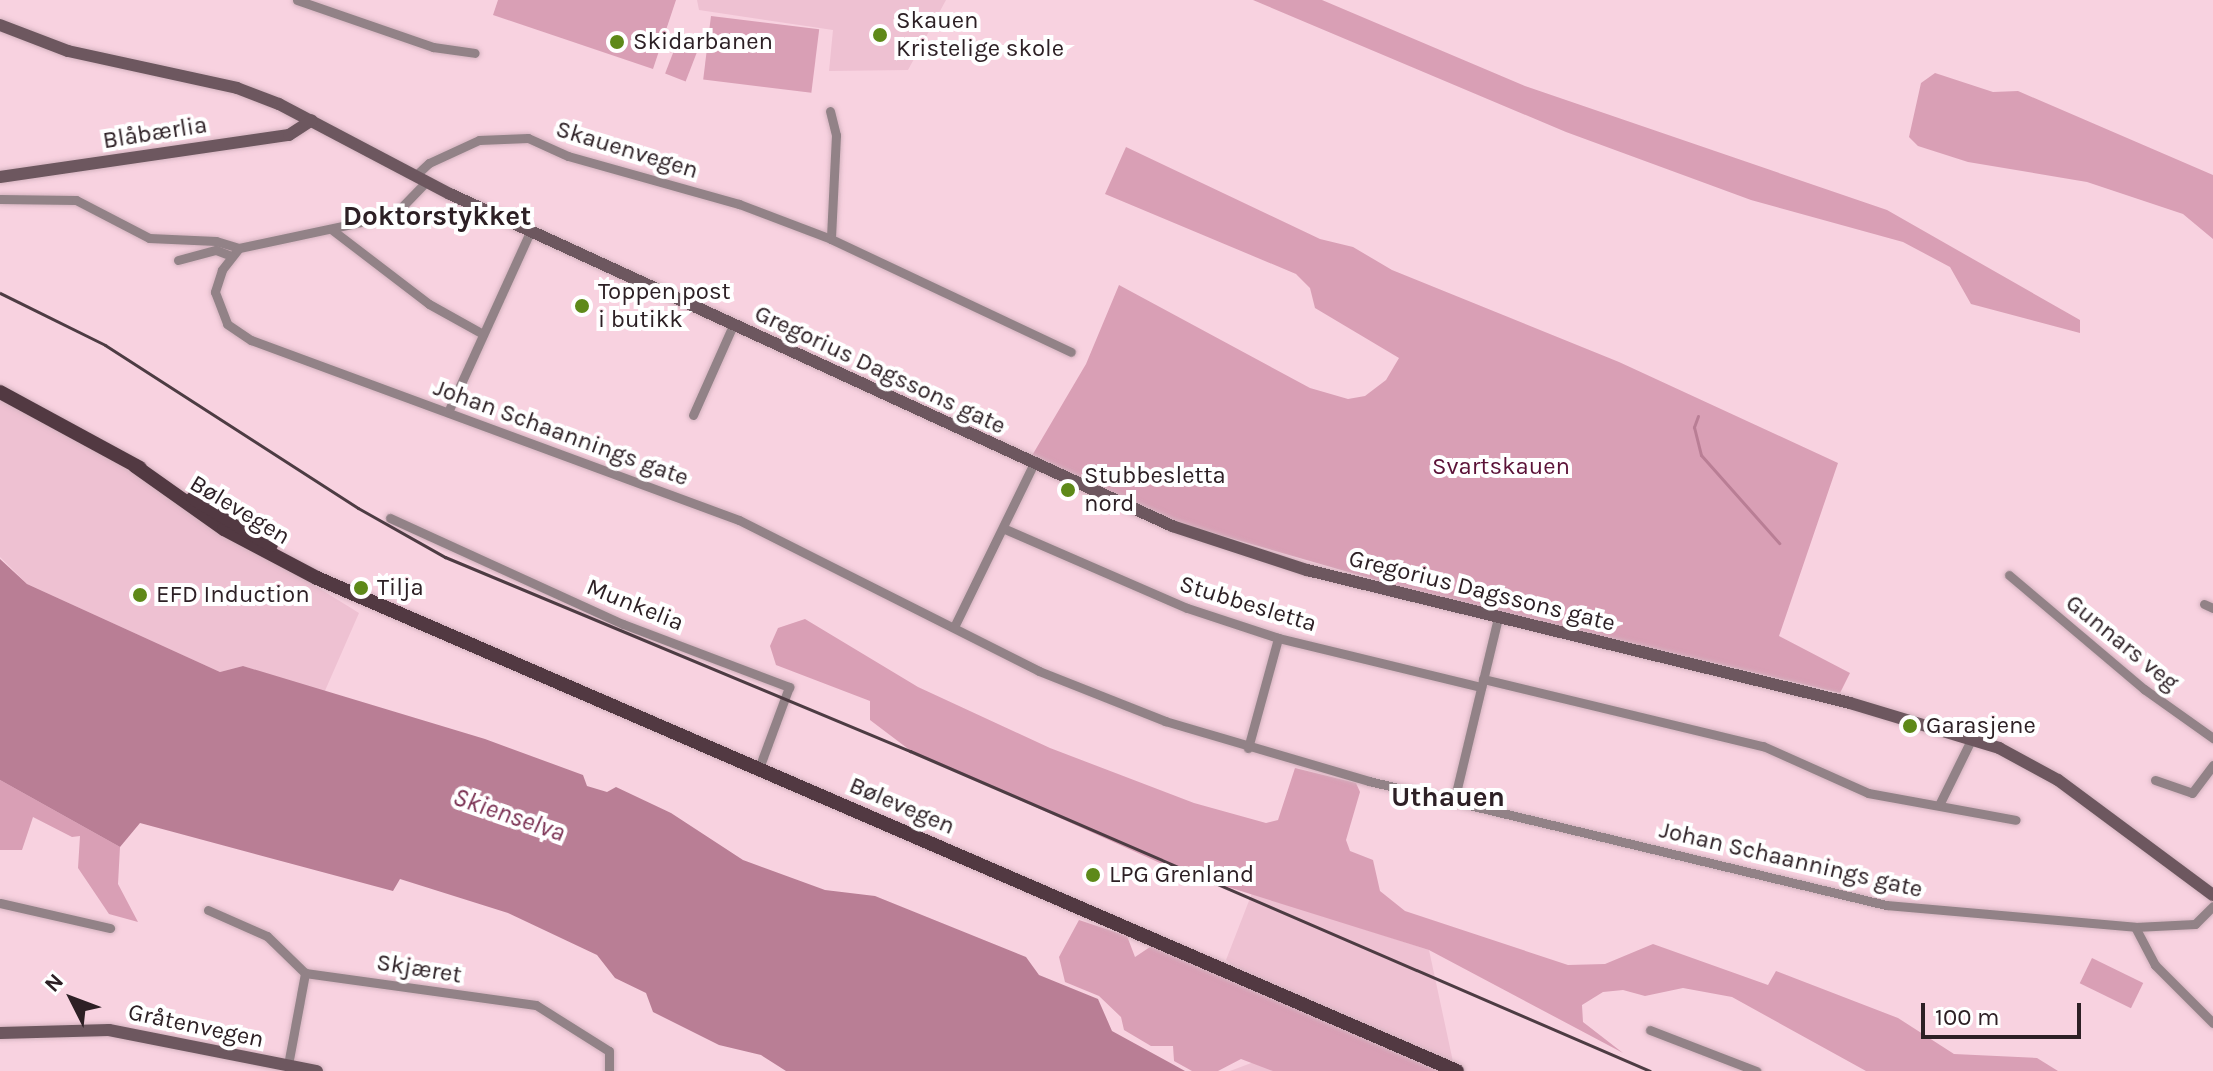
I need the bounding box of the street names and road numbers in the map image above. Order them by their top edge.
street label: Blåbærlia [101,111,209,155]
street label: Skauenvegen [552,115,702,185]
street label: Gregorius Dagssons gate [750,299,1010,441]
street label: Johan Schaannings gate [430,373,692,493]
street label: Bølevegen [185,469,295,551]
street label: Gregorius Dagssons gate [1346,544,1618,638]
street label: Stubbesletta [1176,570,1320,638]
street label: Munkelia [582,572,688,638]
street label: Gunnars veg [2060,589,2184,697]
street label: Bølevegen [845,771,959,841]
street label: Johan Schaannings gate [1657,816,1925,904]
street label: Skjæret [374,948,464,990]
street label: Gråtenvegen [126,998,266,1054]

